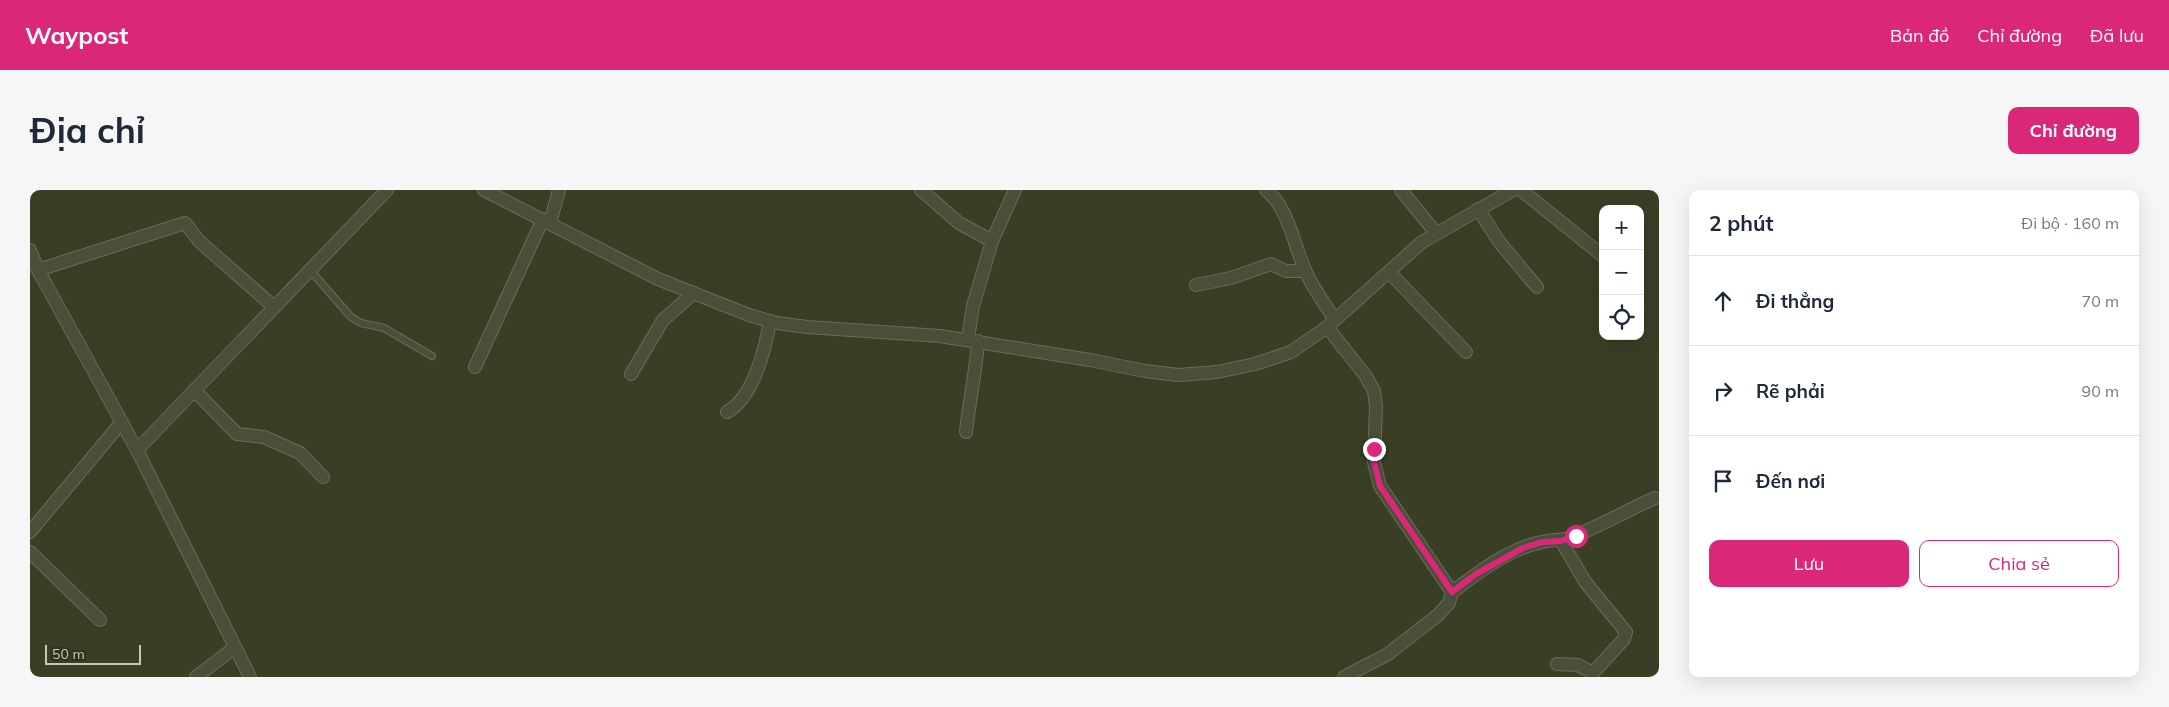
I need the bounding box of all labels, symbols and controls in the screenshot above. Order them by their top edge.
text: Waypost [25,20,128,50]
text: Bản đồ [1890,24,1949,47]
text: Chỉ đường [1977,24,2062,47]
text: Đã lưu [2090,24,2144,47]
button: Chỉ đường [2008,107,2139,154]
text: Địa chỉ [30,108,145,152]
map controls [1599,205,1644,340]
button: + [1599,205,1644,250]
text: 2 phút [1709,210,1774,236]
text: Đi bộ · 160 m [2021,213,2119,233]
button: − [1599,250,1644,295]
icon: ahead [1709,287,1737,315]
text: Đi thẳng [1756,289,1834,313]
text: 70 m [2082,291,2119,311]
button: locate [1599,295,1644,340]
icon: right [1709,377,1737,405]
text: Rẽ phải [1756,379,1825,403]
text: 90 m [2082,381,2119,401]
route end [1363,438,1386,461]
icon: arrive [1709,467,1737,495]
text: Đến nơi [1756,469,1825,493]
route start [1565,525,1588,548]
button: Lưu [1709,540,1909,587]
button: Chia sẻ [1919,540,2119,587]
scale bar [45,642,141,665]
text: 50 m [52,645,85,663]

